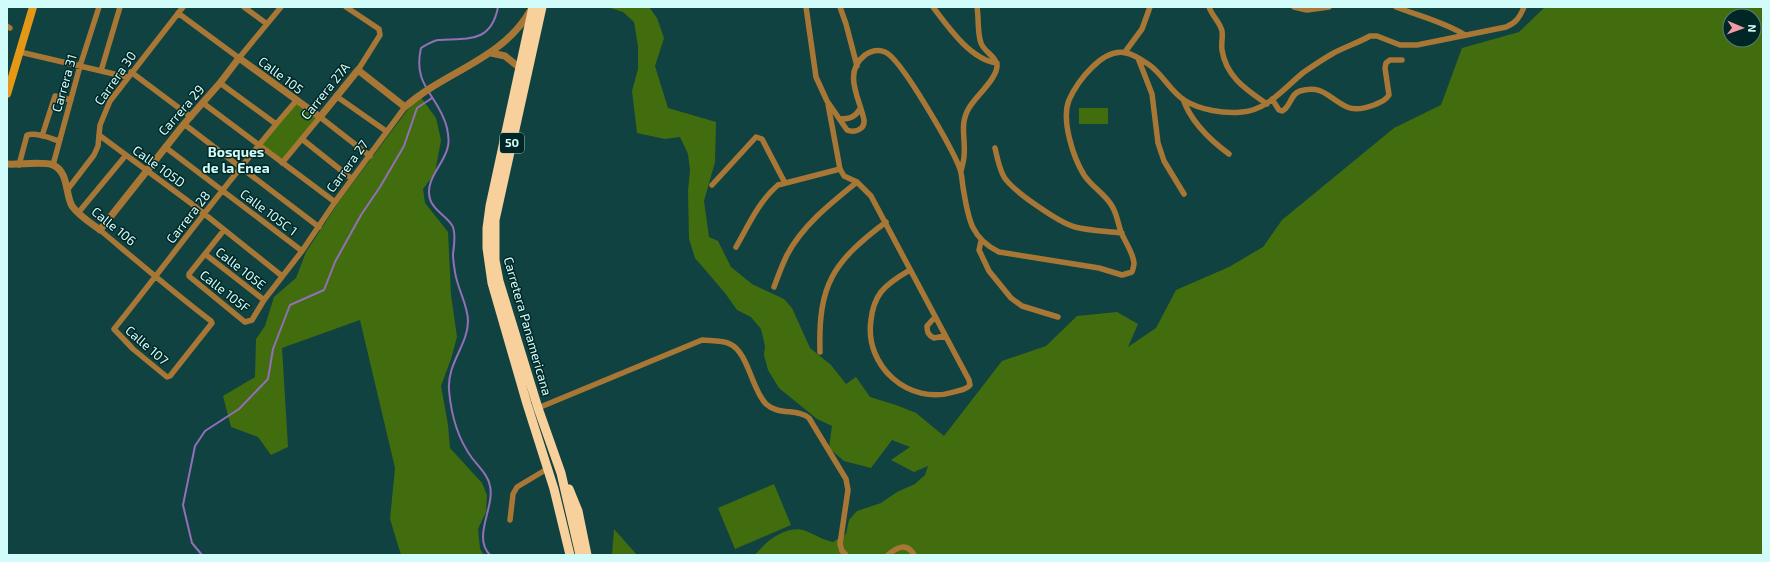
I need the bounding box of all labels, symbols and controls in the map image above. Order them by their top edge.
north arrow [1722,8,1762,48]
text: N [1746,24,1759,33]
street label: Carrera 30 [91,48,139,108]
street label: Carrera 31 [48,52,80,114]
street label: Calle 105 [255,53,307,97]
street label: Carrera 27A [297,59,353,123]
street label: Carrera 29 [155,81,207,139]
road number: 50 [500,133,524,153]
street label: Carrera 27 [323,136,372,195]
street label: Calle 105D [130,142,188,190]
district label: Bosques de la Enea [202,143,270,176]
street label: Calle 105C 1 [237,185,301,239]
street label: Carrera 28 [163,188,213,246]
street label: Calle 106 [89,203,139,249]
street label: Calle 105E [213,243,269,293]
street label: Carretera Panamericana [501,255,555,397]
street label: Calle 105F [197,266,253,316]
street label: Calle 107 [122,322,172,368]

